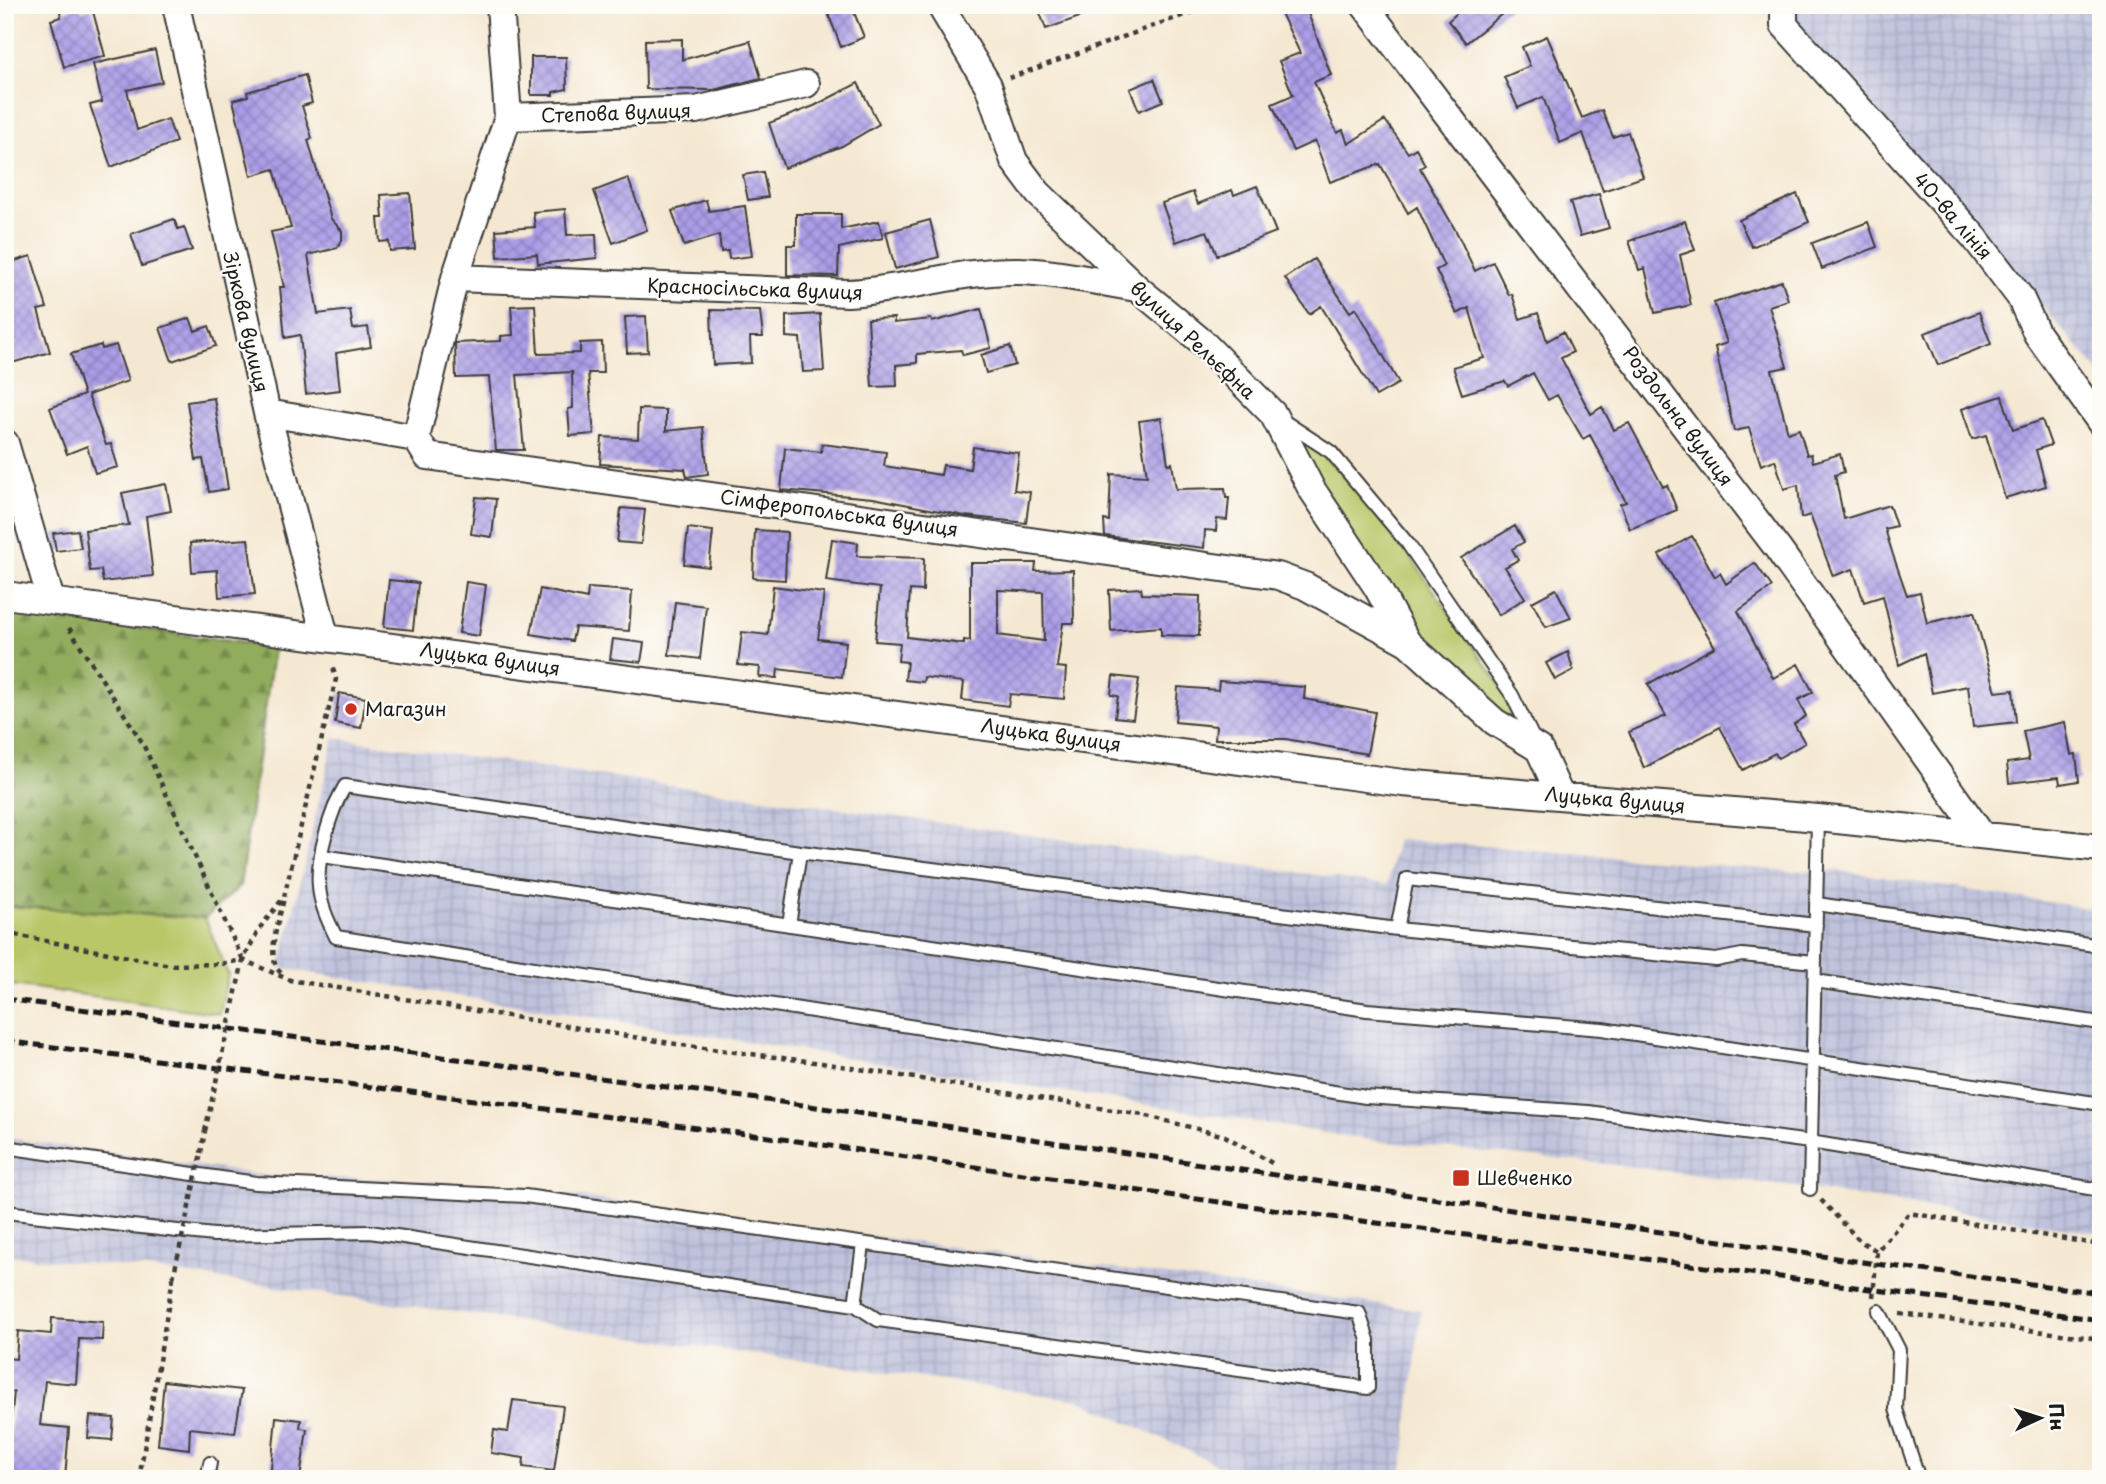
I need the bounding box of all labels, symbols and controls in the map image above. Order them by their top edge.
street label: Степова вулиця [541,95,691,129]
street label: 40-ва лінія [1908,166,2000,265]
street label: Зіркова вулиця [217,249,277,395]
street label: Красносільська вулиця [647,270,863,306]
street label: вулиця Рельєфна [1125,274,1263,405]
street label: Роздольна вулиця [1617,340,1741,491]
street label: Сімферопольська вулиця [718,481,960,543]
street label: Луцька вулиця [418,634,562,682]
place label: Магазин [365,694,446,722]
marker: Магазин [343,701,359,717]
street label: Луцька вулиця [979,710,1123,758]
street label: Луцька вулиця [1544,779,1687,819]
place label: Шевченко [1477,1163,1572,1191]
marker: Шевченко [1451,1168,1471,1188]
north arrow [2004,1382,2074,1452]
text: Пн [2043,1402,2073,1431]

